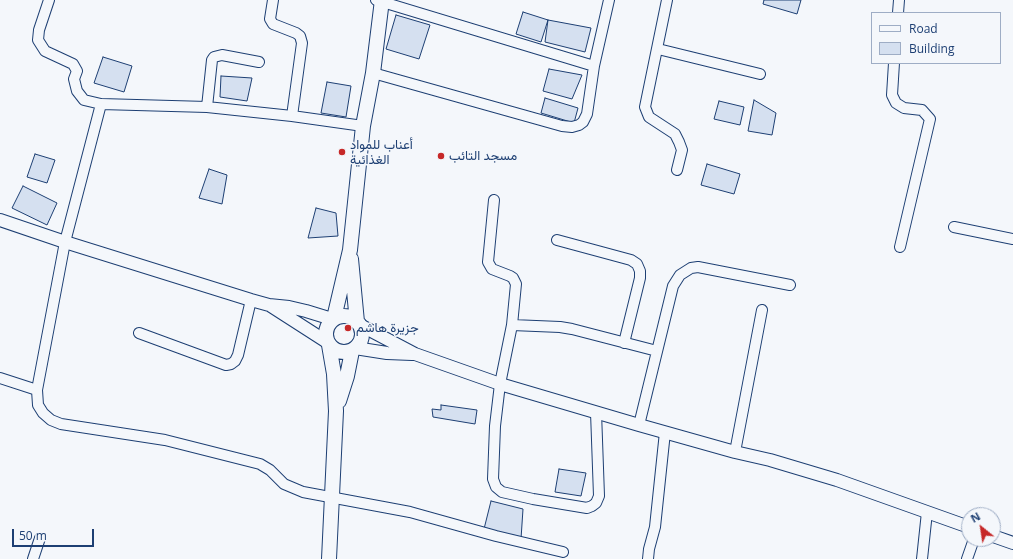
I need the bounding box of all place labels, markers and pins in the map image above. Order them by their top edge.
place label: أعناب للمواد الغذائية [350,137,413,168]
marker: أعناب للمواد الغذائية [337,147,347,157]
place label: مسجد التائب [449,148,517,164]
marker: مسجد التائب [436,151,446,161]
place label: جزيرة هاشم [356,320,419,336]
marker: جزيرة هاشم [343,323,353,333]

